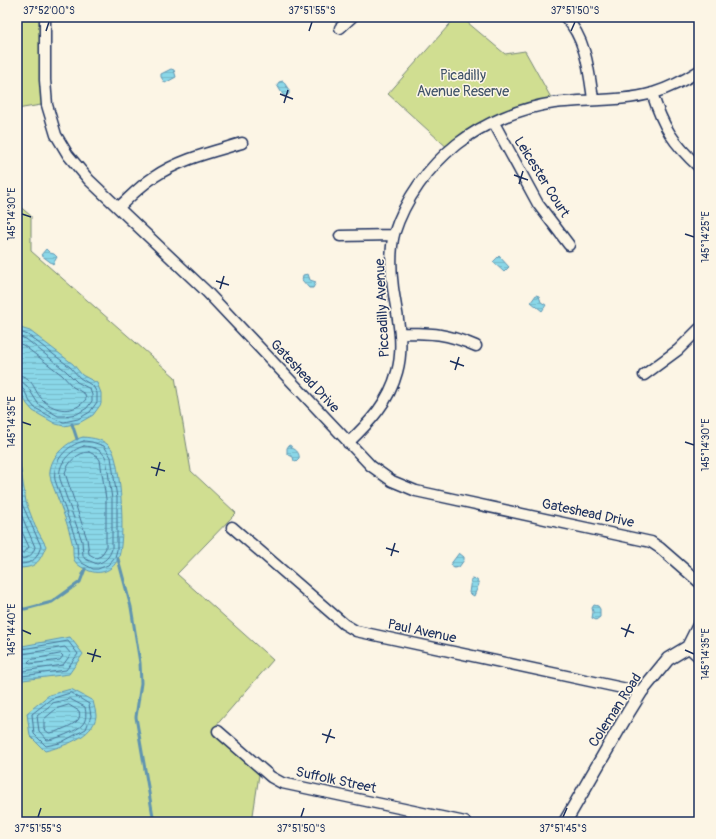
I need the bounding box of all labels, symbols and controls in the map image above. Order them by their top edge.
text: 37°52'00"S [23,5,75,17]
text: 37°51'55"S [288,5,336,17]
text: 37°51'50"S [551,5,600,17]
park label: Picadilly Avenue Reserve [417,67,509,100]
street label: Leicester Court [510,133,574,221]
text: 145°14'30"E [6,188,18,240]
text: 145°14'25"E [700,211,712,263]
street label: Piccadilly Avenue [371,258,393,358]
street label: Gateshead Drive [267,336,343,416]
text: 145°14'35"E [6,396,18,448]
text: 145°14'30"E [700,419,712,471]
street label: Gateshead Drive [540,495,636,531]
text: 145°14'40"E [6,603,18,657]
street label: Paul Avenue [386,615,458,647]
text: 145°14'35"E [700,628,712,680]
street label: Coleman Road [585,670,645,750]
street label: Suffolk Street [294,763,378,797]
text: 37°51'55"S [14,823,62,835]
text: 37°51'50"S [277,823,326,835]
text: 37°51'45"S [539,823,587,835]

